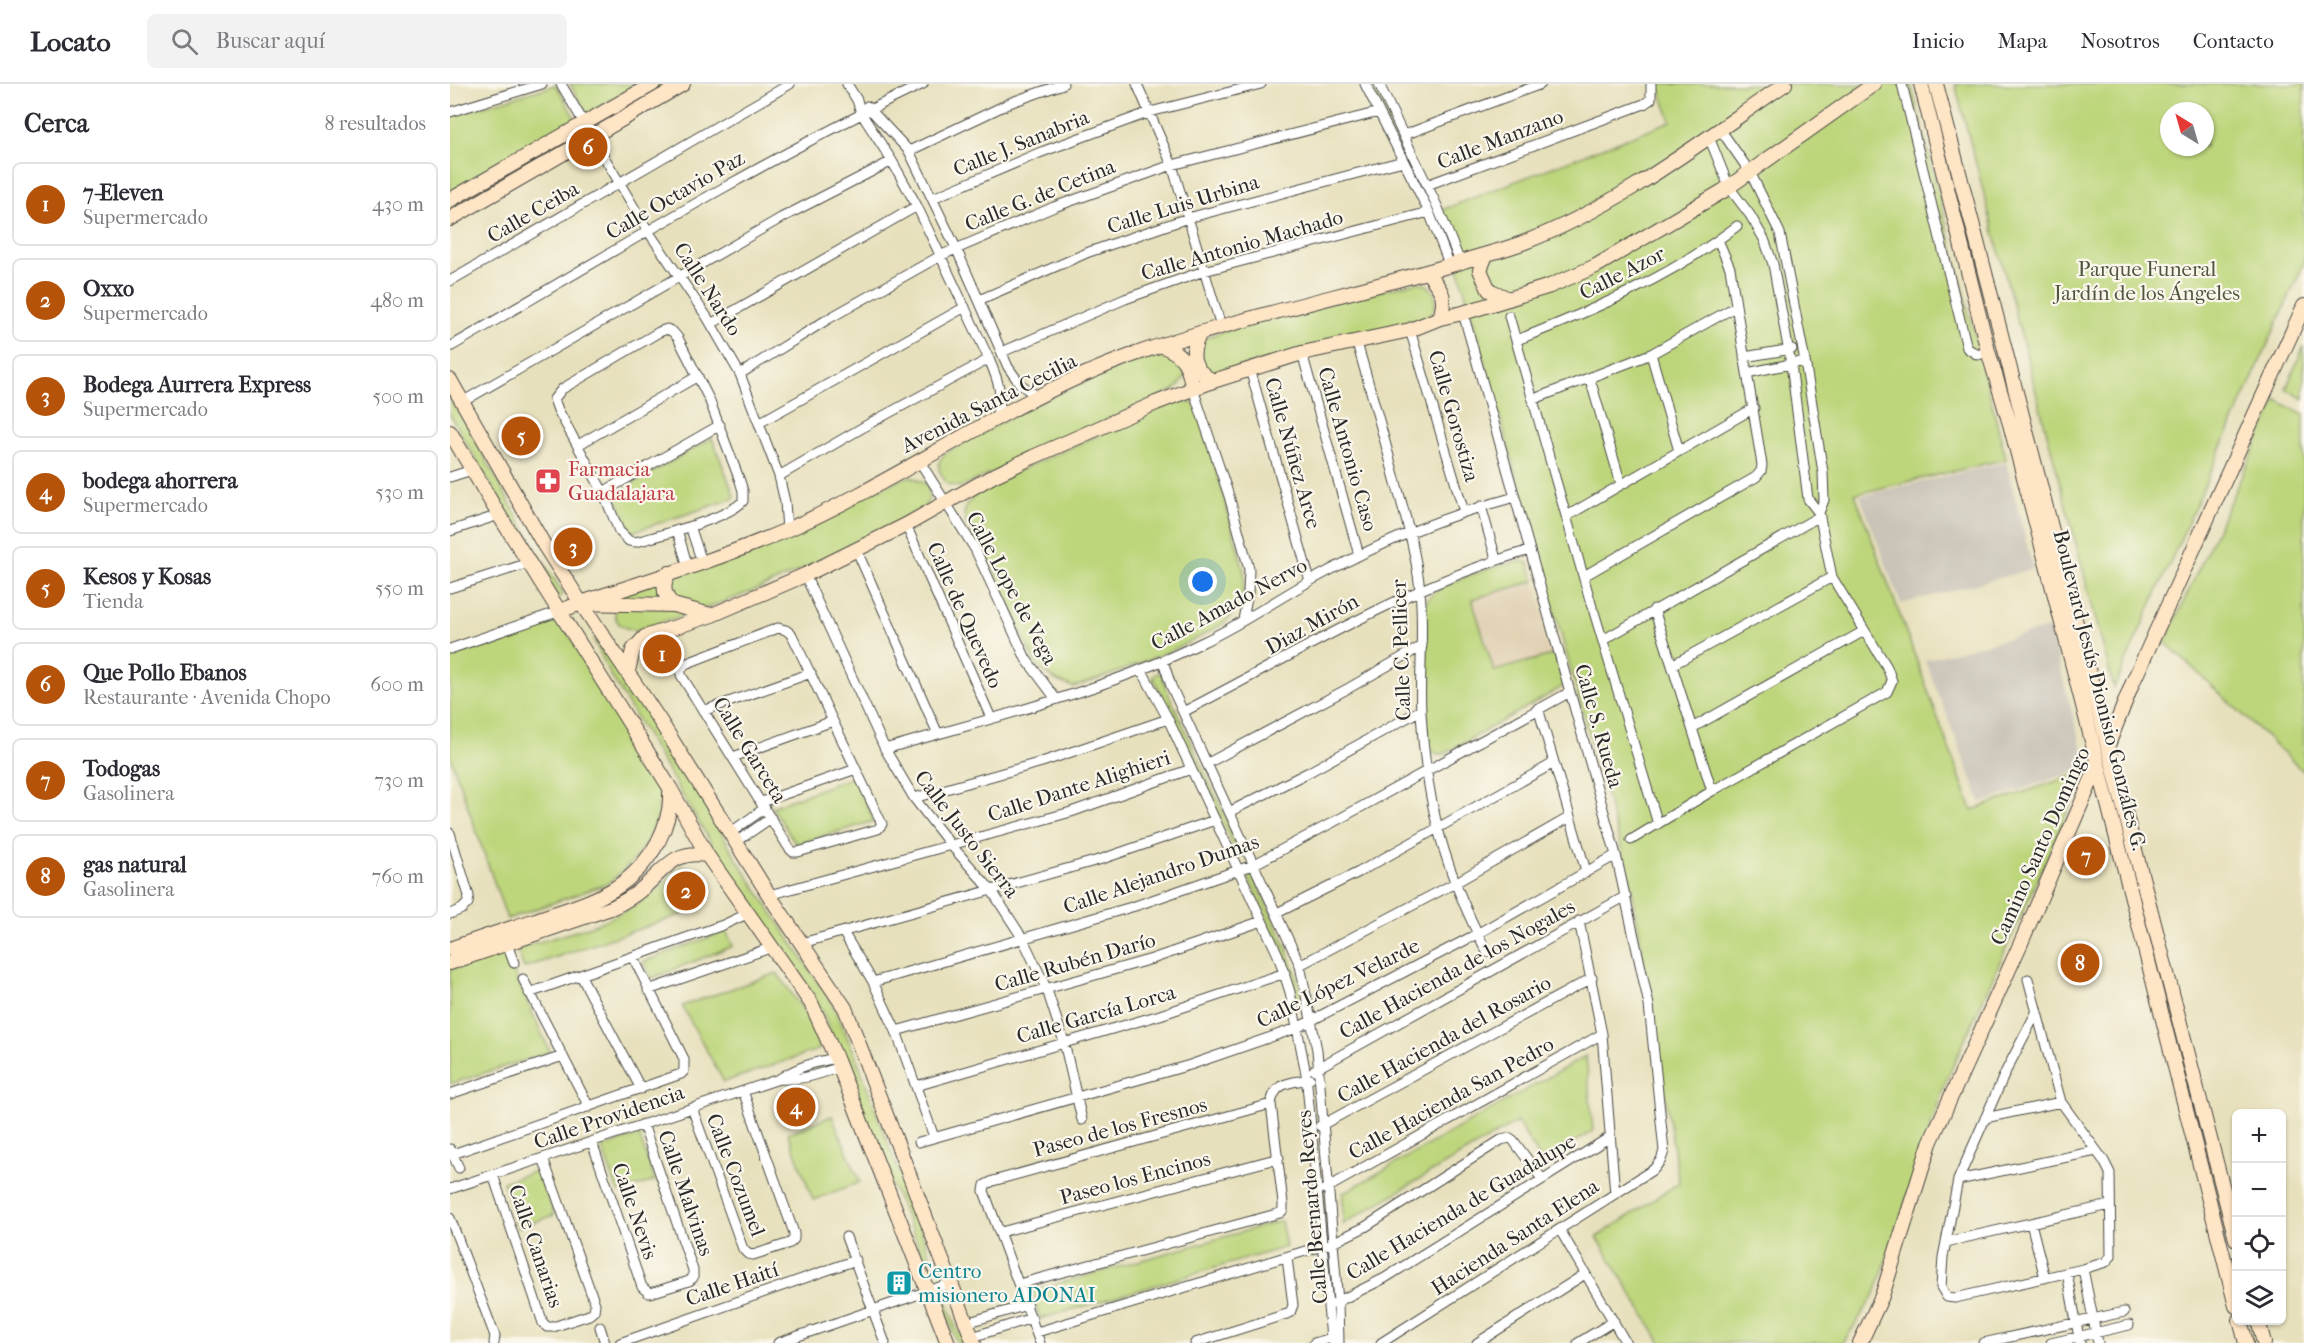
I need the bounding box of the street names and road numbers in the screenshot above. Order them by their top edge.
street label: Calle Manzano [1434,104,1566,174]
street label: Calle J. Sanabria [950,105,1093,181]
street label: Calle Octavio Paz [601,146,749,244]
street label: Calle G. de Cetina [961,154,1119,236]
street label: Calle Luis Urbina [1104,169,1262,238]
street label: Calle Ceiba [483,176,583,248]
street label: Calle Antonio Machado [1138,205,1346,285]
street label: Calle Nardo [669,238,747,340]
street label: Calle Azor [1575,241,1669,305]
street label: Avenida Santa Cecilia [896,348,1081,458]
street label: Calle Gorostiza [1424,348,1484,485]
street label: Calle Antonio Caso [1313,364,1383,534]
street label: Calle Núñez Arce [1260,375,1326,531]
street label: Calle Lope de Vega [961,507,1063,669]
street label: Boulevard Jesús Dionisio Gonzáles G. [2048,527,2152,853]
street label: Calle de Quevedo [922,538,1008,692]
street label: Calle Amado Nervo [1147,553,1311,655]
street label: Calle C. Pellicer [1387,579,1415,721]
street label: Diaz Mirón [1261,589,1363,659]
street label: Calle S. Rueda [1570,661,1628,791]
street label: Calle Garceta [708,693,792,808]
street label: Camino Santo Domingo [1985,743,2095,949]
street label: Calle Dante Alighieri [985,745,1173,827]
street label: Calle Justo Sierra [910,766,1024,903]
street label: Calle Alejandro Dumas [1060,829,1262,919]
street label: Calle Hacienda de los Nogales [1335,894,1579,1044]
street label: Calle Rubén Darío [992,928,1158,996]
street label: Calle López Velarde [1253,933,1423,1033]
street label: Calle Hacienda del Rosario [1333,970,1555,1108]
street label: Calle García Lorca [1014,980,1179,1048]
street label: Calle Hacienda San Pedro [1344,1032,1558,1164]
street label: Calle Providencia [531,1080,688,1154]
street label: Paseo de los Fresnos [1030,1092,1210,1162]
street label: Calle Bernardo Reyes [1292,1109,1332,1305]
street label: Calle Cozumel [702,1110,770,1240]
street label: Calle Malvinas [653,1127,719,1259]
street label: Calle Hacienda de Guadalupe [1342,1129,1580,1285]
street label: Paseo los Encinos [1057,1146,1213,1210]
street label: Calle Nevis [607,1160,663,1263]
street label: Hacienda Santa Elena [1427,1174,1603,1300]
street label: Calle Canarias [504,1181,568,1311]
street label: Calle Haití [683,1257,782,1311]

